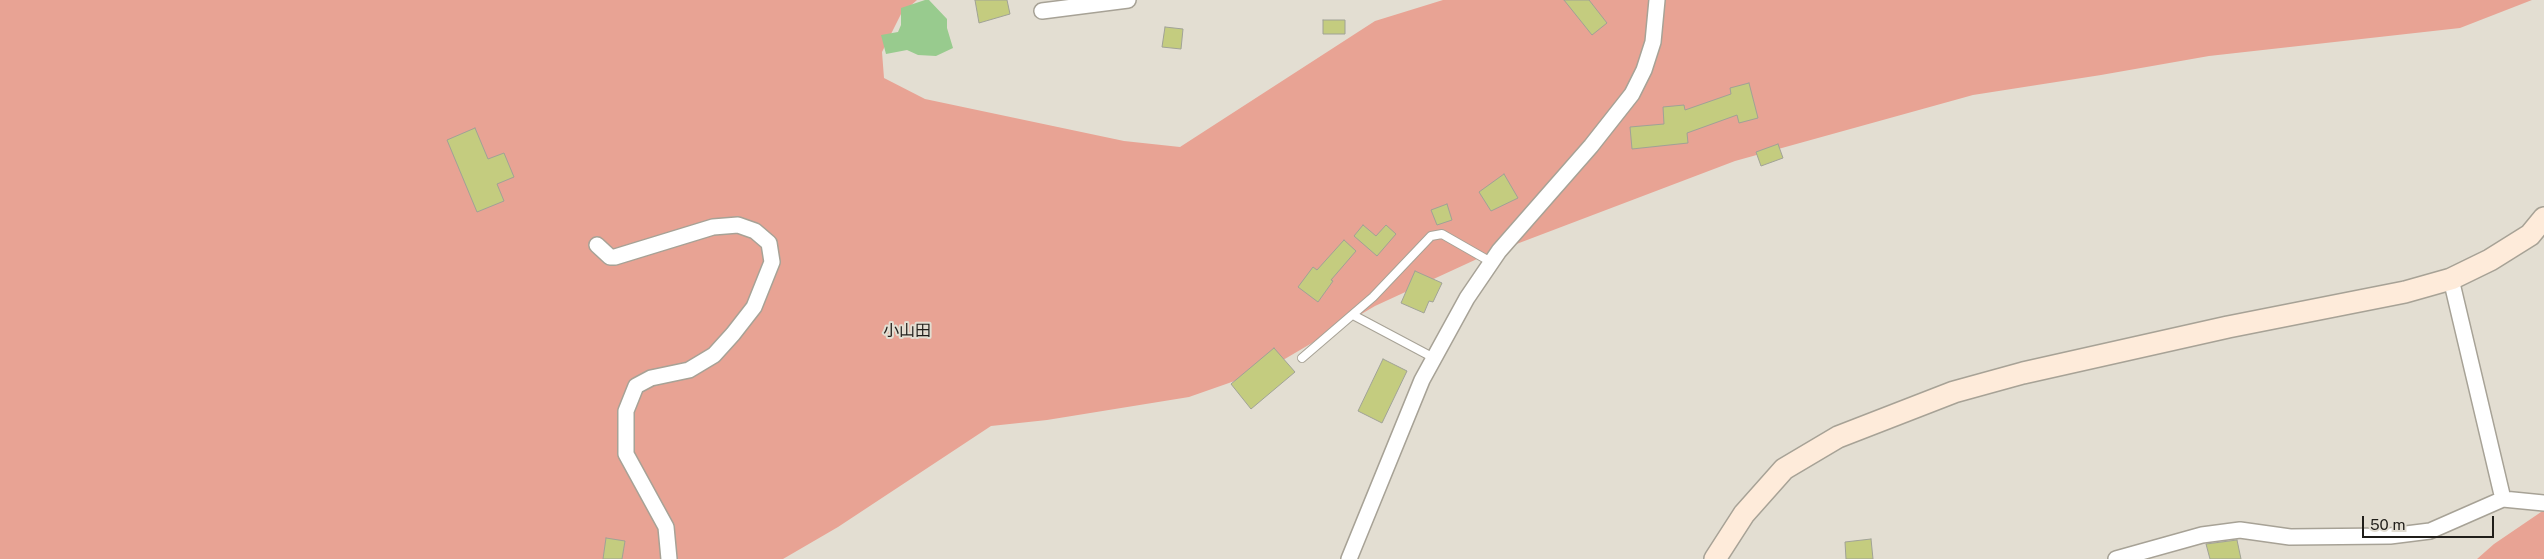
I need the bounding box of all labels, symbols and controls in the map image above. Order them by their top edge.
district label: 小山田 [883,321,931,341]
scale bar [2364,506,2496,538]
text: 50 m [2370,516,2405,533]

